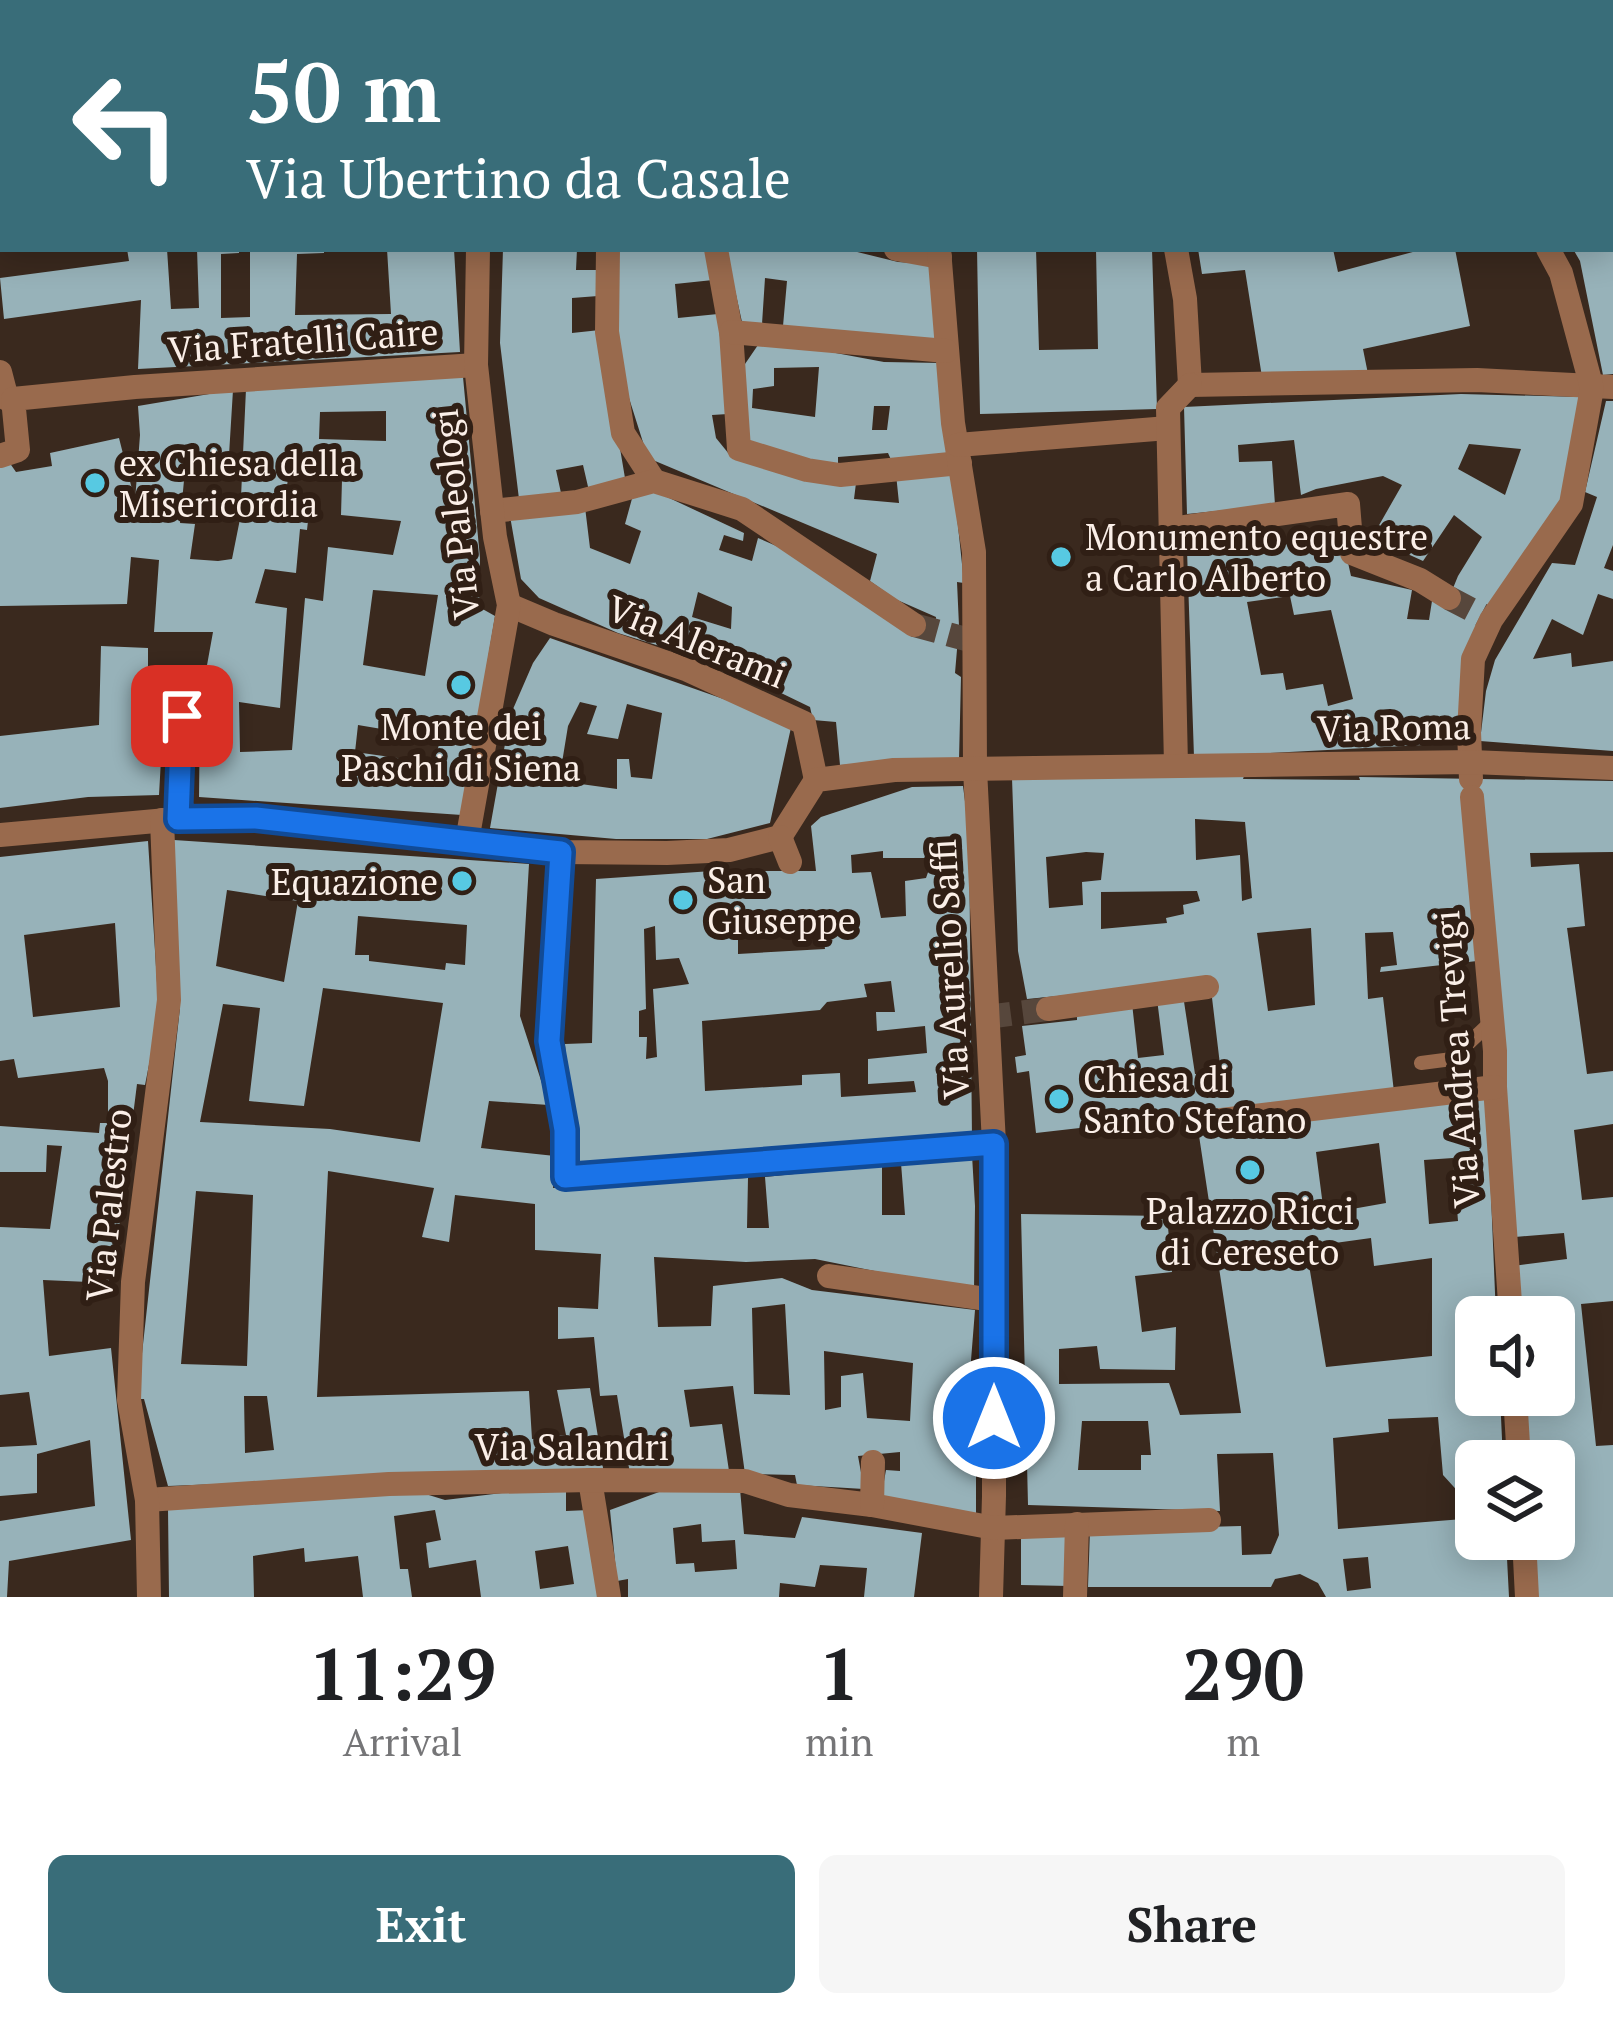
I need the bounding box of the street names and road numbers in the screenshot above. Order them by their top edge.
street label: Via Fratelli Caire [166,307,440,373]
street label: Via Paleologi [421,406,489,622]
street label: Via Alerami [601,584,793,698]
street label: Via Roma [1317,702,1471,752]
street label: Via Aurelio Saffi [919,838,979,1100]
street label: Via Andrea Trevigi [1422,909,1490,1209]
street label: Via Palestro [75,1106,141,1304]
street label: Via Salandri [475,1423,669,1470]

